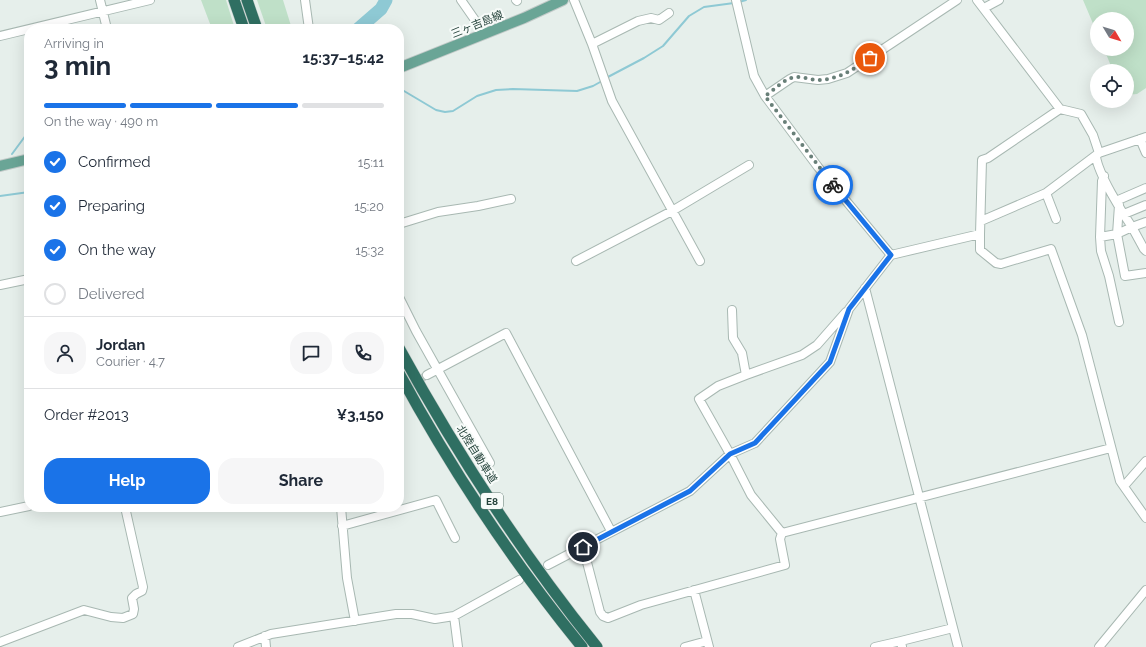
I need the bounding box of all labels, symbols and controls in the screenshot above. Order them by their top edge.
street label: 三ヶ吉島線 [449,8,505,41]
north arrow [1090,12,1134,56]
map controls [1090,12,1134,108]
text: Arriving in [44,36,104,51]
pin [853,41,887,75]
icon: bag [859,47,881,69]
text: 15:37–15:42 [303,49,384,67]
text: 3 min [44,51,111,81]
button: locate [1090,64,1134,108]
text: On the way · 490 m [44,114,158,129]
icon: check [44,151,66,173]
text: Confirmed [78,153,151,171]
text: 15:11 [358,155,384,170]
courier [813,165,853,205]
icon: bike [822,174,844,196]
icon: check [44,195,66,217]
text: Preparing [78,197,145,215]
text: 15:20 [354,199,384,214]
icon: check [44,239,66,261]
text: On the way [78,241,156,259]
text: 15:32 [355,243,384,258]
text: Delivered [78,285,145,303]
button: person [44,332,86,374]
button: chat [290,332,332,374]
button: phone [342,332,384,374]
text: Jordan [96,336,145,354]
text: Courier · 4.7 [96,354,165,369]
text: Order #2013 [44,406,129,424]
text: ¥3,150 [337,406,384,424]
street label: 北陸自動車道 [454,423,500,486]
button: Help [44,458,210,504]
button: Share [218,458,384,504]
road number: E8 [481,493,503,509]
pin [566,530,600,564]
icon: home [572,536,594,558]

